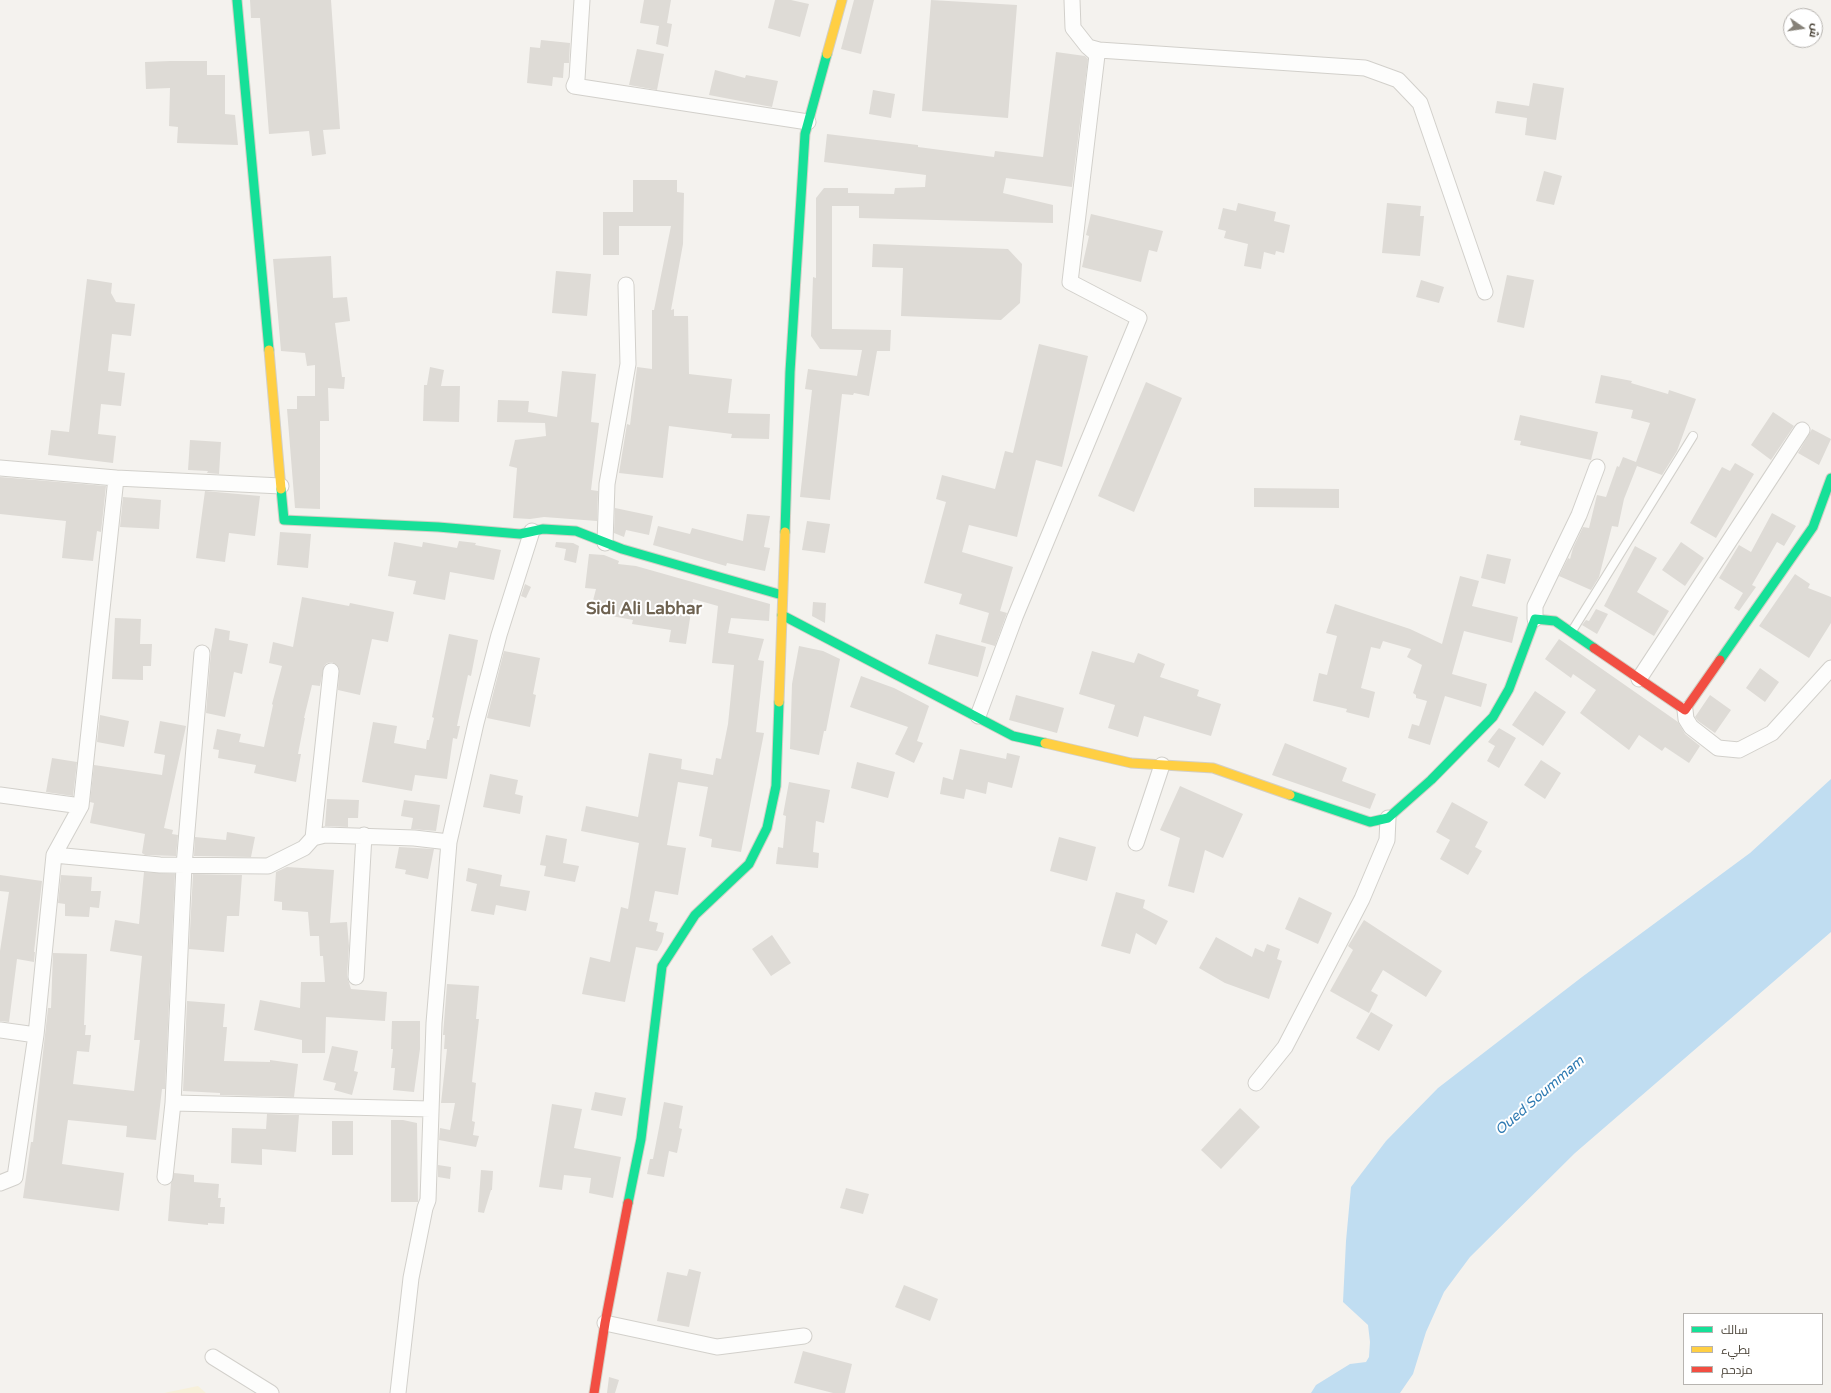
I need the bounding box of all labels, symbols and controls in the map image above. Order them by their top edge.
north arrow [1783,8,1823,48]
text: ش [1806,22,1822,39]
district label: Sidi Ali Labhar [586,600,702,620]
water label: Oued Soummam [1492,1053,1588,1139]
legend [1683,1313,1823,1385]
text: سالك [1721,1323,1748,1337]
text: بطيء [1721,1343,1750,1357]
text: مزدحم [1721,1363,1753,1377]

